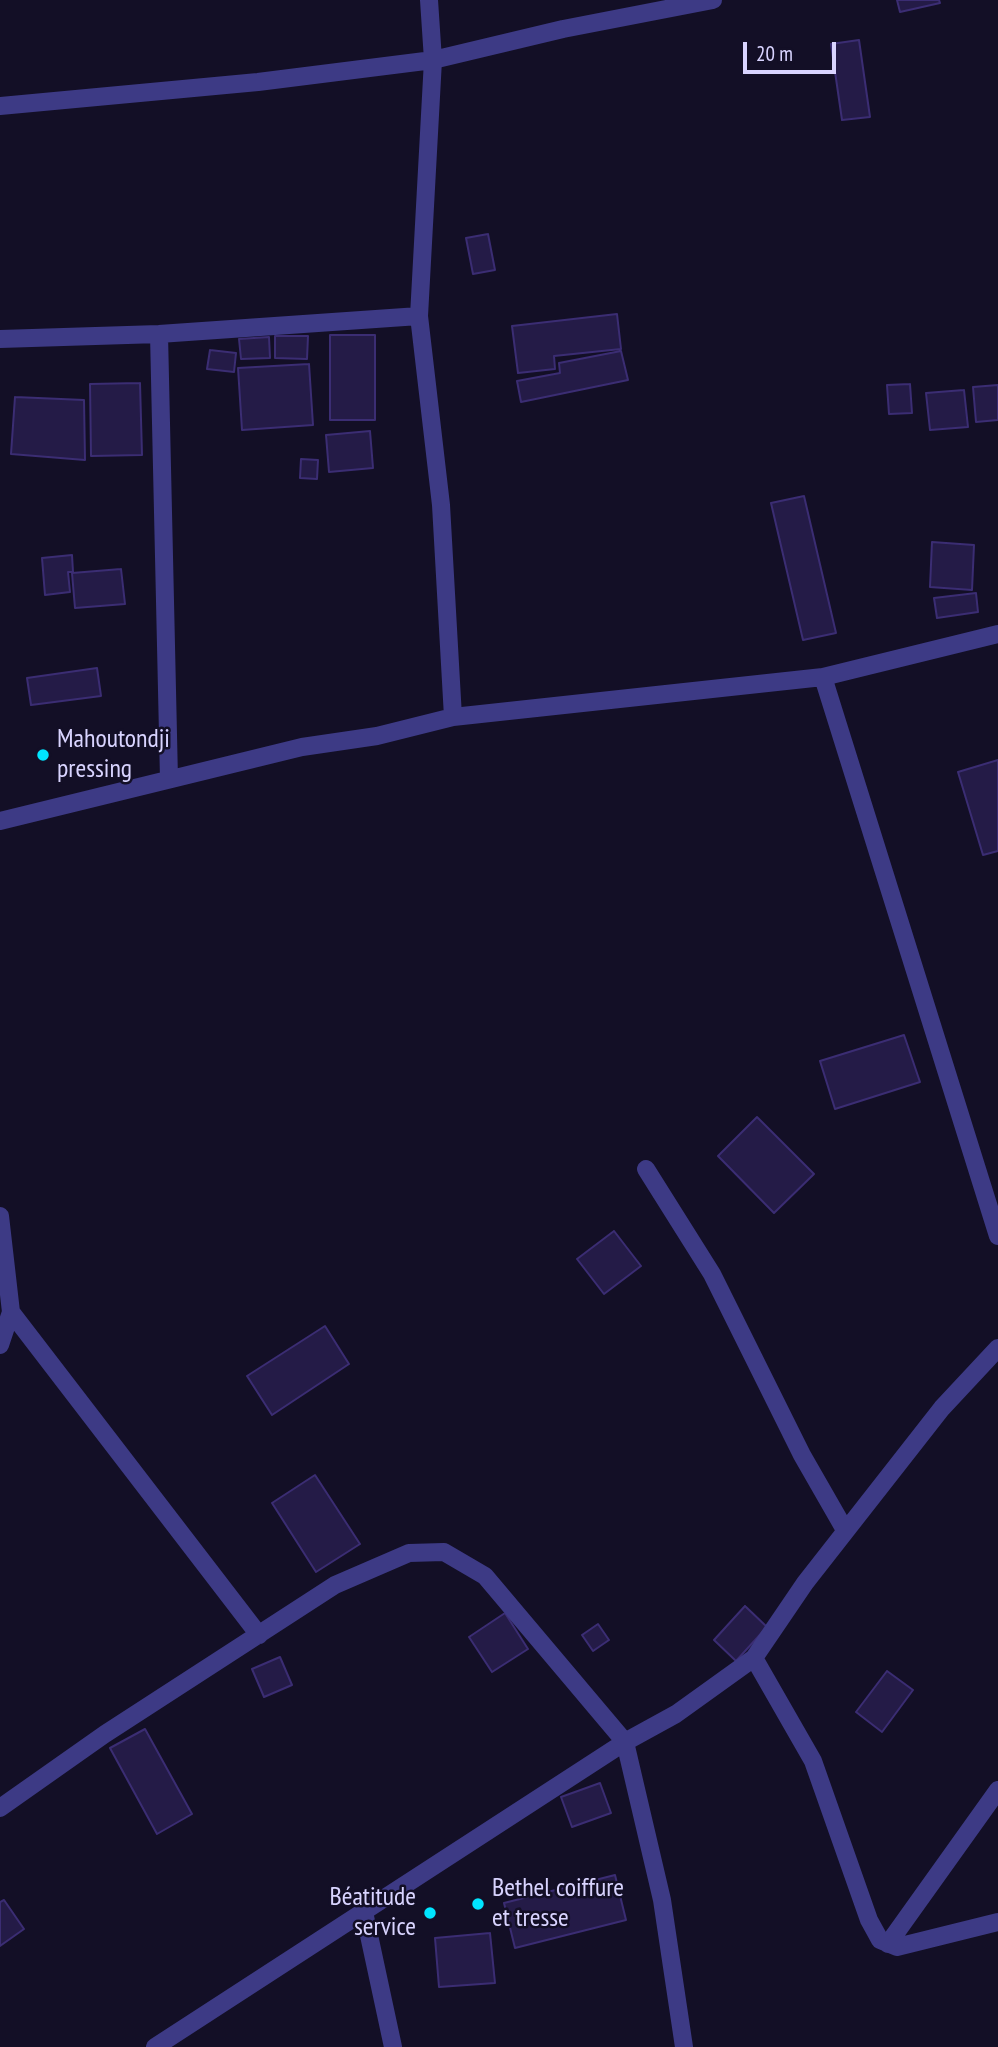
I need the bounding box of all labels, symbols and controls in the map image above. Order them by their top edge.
scale bar [746,28,839,72]
text: 20 m [756,40,793,67]
place label: Mahoutondji pressing [57,724,170,786]
marker: Mahoutondji pressing [35,747,51,763]
place label: Bethel coiffure et tresse [492,1873,624,1934]
place label: Béatitude service [329,1882,416,1944]
marker: Bethel coiffure et tresse [470,1896,486,1912]
marker: Béatitude service [422,1905,438,1921]

